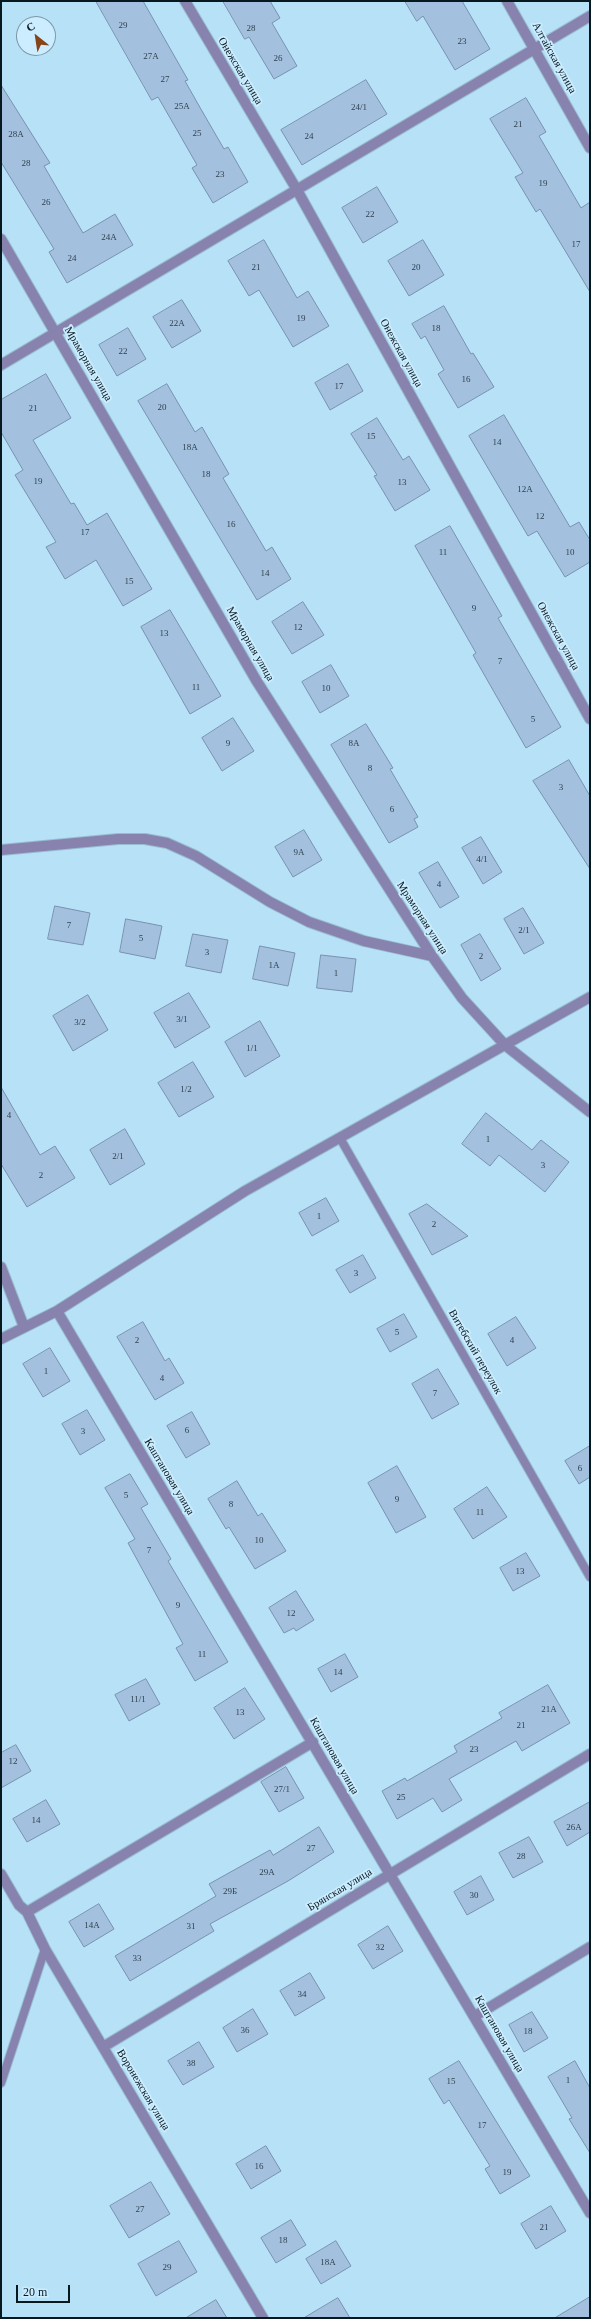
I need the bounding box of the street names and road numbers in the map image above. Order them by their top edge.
street label: Алтайская улица [529,20,579,96]
street label: Онежская улица [215,35,265,107]
street label: Онежская улица [377,317,425,389]
street label: Мраморная улица [61,324,115,404]
street label: Онежская улица [534,600,582,672]
street label: Мраморная улица [223,604,277,684]
street label: Мраморная улица [394,879,450,957]
street label: Витебский переулок [445,1307,505,1397]
street label: Каштановая улица [141,1436,197,1518]
street label: Каштановая улица [307,1715,361,1797]
street label: Брянская улица [305,1866,375,1914]
street label: Каштановая улица [472,1993,526,2075]
street label: Воронежская улица [114,2047,172,2133]

